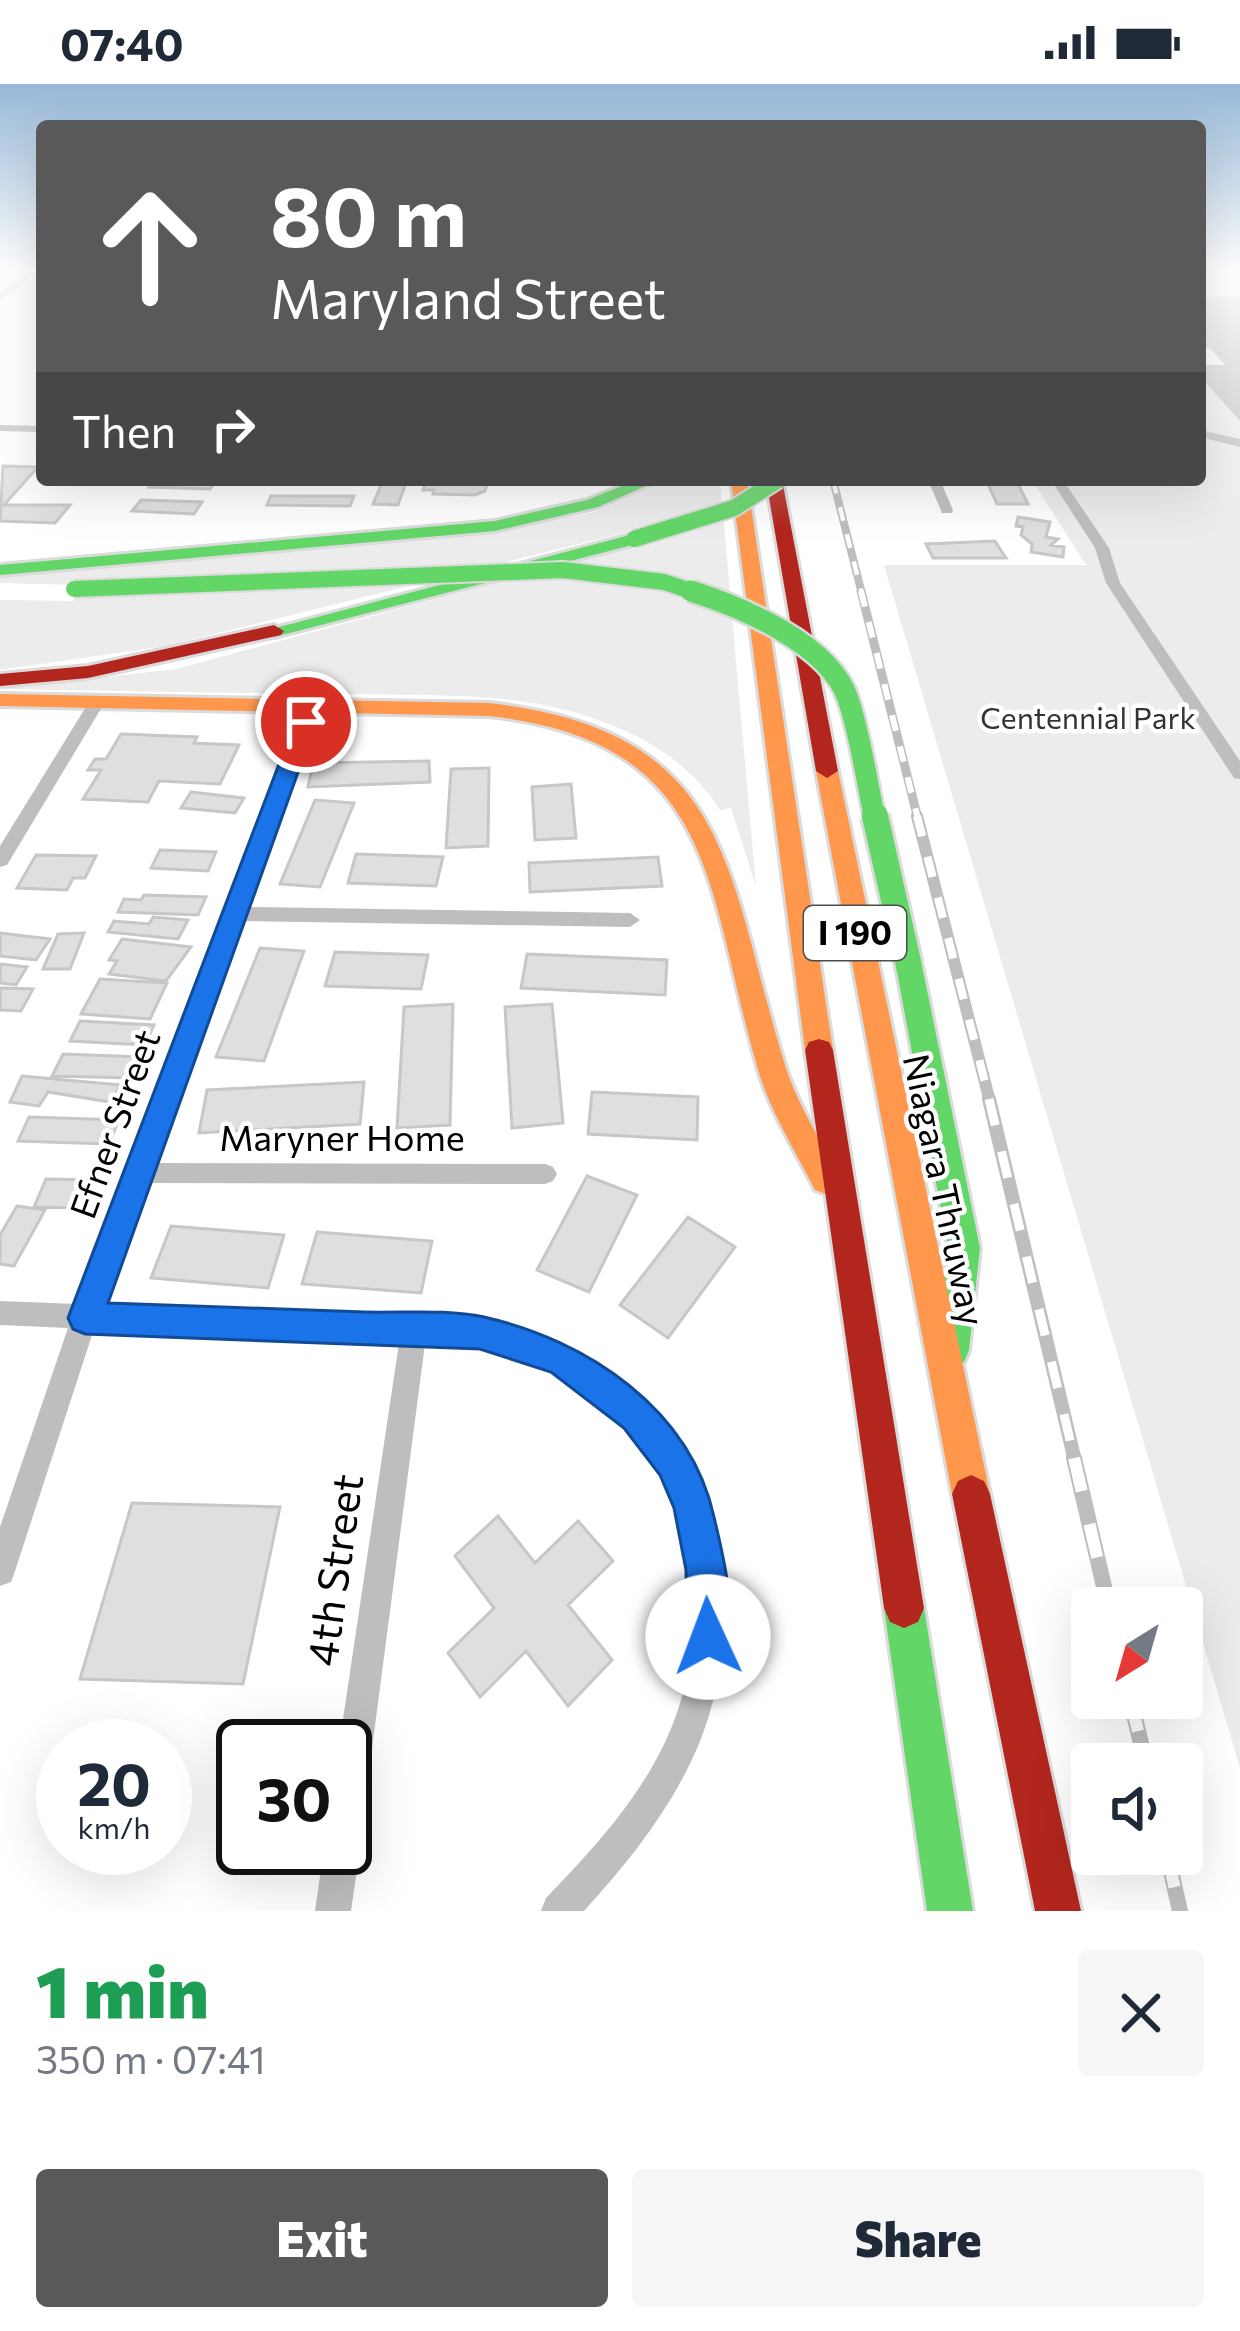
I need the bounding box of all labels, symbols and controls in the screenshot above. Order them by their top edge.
text: 07:40 [60,15,184,70]
text: 80 m [270,162,467,264]
icon: ahead [72,168,228,324]
text: Maryland Street [270,264,666,330]
icon: right [200,396,266,462]
text: Then [72,402,176,457]
pin [255,671,357,773]
icon: arrive [273,689,339,755]
park label: Centennial Park [980,698,1196,735]
road number: I 190 [804,906,906,960]
street label: Efner Street [59,1023,168,1224]
street label: Niagara Thruway [896,1050,996,1330]
street label: Maryner Home [219,1114,465,1158]
street label: 4th Street [294,1470,372,1669]
position arrow [645,1574,771,1700]
north arrow [1071,1587,1203,1719]
map controls [1071,1587,1203,1875]
speed limit sign: 30 [216,1719,372,1875]
button: sound [1071,1743,1203,1875]
text: 20 [77,1745,151,1818]
text: km/h [78,1808,150,1845]
text: 1 min [36,1945,209,2033]
button: close [1078,1950,1204,2076]
text: 350 m · 07:41 [36,2034,266,2082]
button: Exit [36,2169,608,2307]
button: Share [632,2169,1204,2307]

